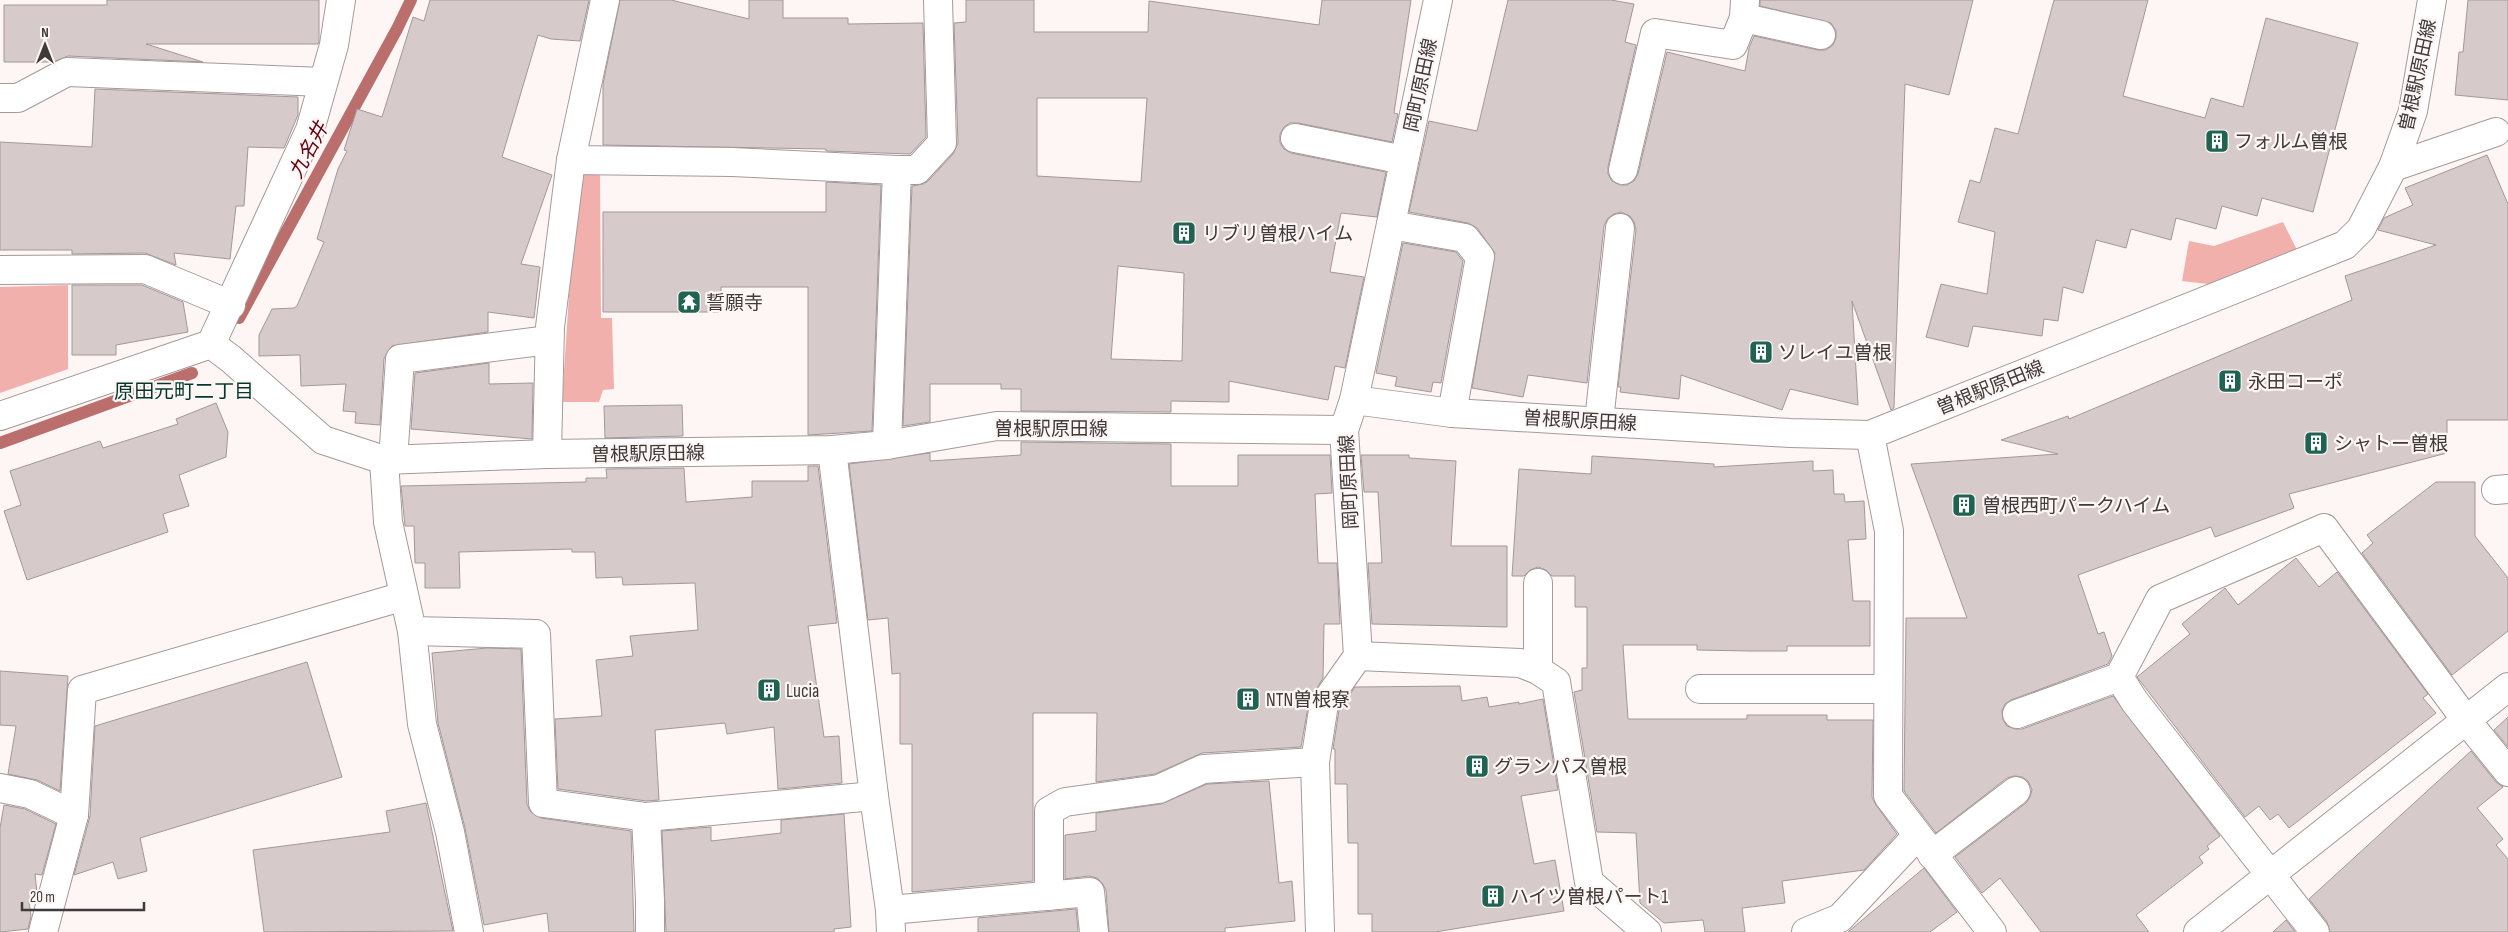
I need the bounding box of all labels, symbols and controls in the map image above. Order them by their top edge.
street label: 曽根駅原田線 [2395,17,2442,133]
north arrow [20,20,70,70]
text: N [41,24,49,41]
street label: 岡町原田線 [1400,36,1443,134]
water label: 九名井 [284,117,335,183]
building icon: フォルム曽根 [2204,128,2230,154]
place label: フォルム曽根 [2234,131,2348,154]
building icon: リブリ曽根ハイム [1171,220,1197,246]
place label: リブリ曽根ハイム [1202,223,1353,246]
temple icon: 誓願寺 [676,289,702,315]
place label: 誓願寺 [706,292,763,315]
building icon: ソレイユ曽根 [1748,339,1774,365]
place label: ソレイユ曽根 [1778,342,1892,365]
street label: 曽根駅原田線 [1933,356,2048,420]
building icon: 永田コーポ [2217,368,2243,394]
place label: 永田コーポ [2248,371,2343,394]
district label: 原田元町二丁目 [114,380,254,404]
street label: 曽根駅原田線 [1522,407,1637,436]
street label: 曽根駅原田線 [994,418,1108,441]
building icon: シャトー曽根 [2303,430,2329,456]
place label: シャトー曽根 [2334,433,2448,456]
street label: 岡町原田線 [1336,434,1363,530]
street label: 曽根駅原田線 [591,442,705,467]
building icon: 曽根西町パークハイム [1951,492,1977,518]
place label: 曽根西町パークハイム [1982,495,2170,518]
building icon: Lucia [756,677,782,703]
place label: Lucia [786,680,819,703]
building icon: NTN曽根寮 [1235,686,1261,712]
place label: NTN曽根寮 [1266,689,1350,712]
building icon: グランパス曽根 [1464,753,1490,779]
place label: グランパス曽根 [1494,756,1627,779]
scale bar [22,880,145,912]
building icon: ハイツ曽根パート1 [1480,883,1506,909]
place label: ハイツ曽根パート1 [1510,886,1669,909]
text: 20 m [30,888,55,907]

